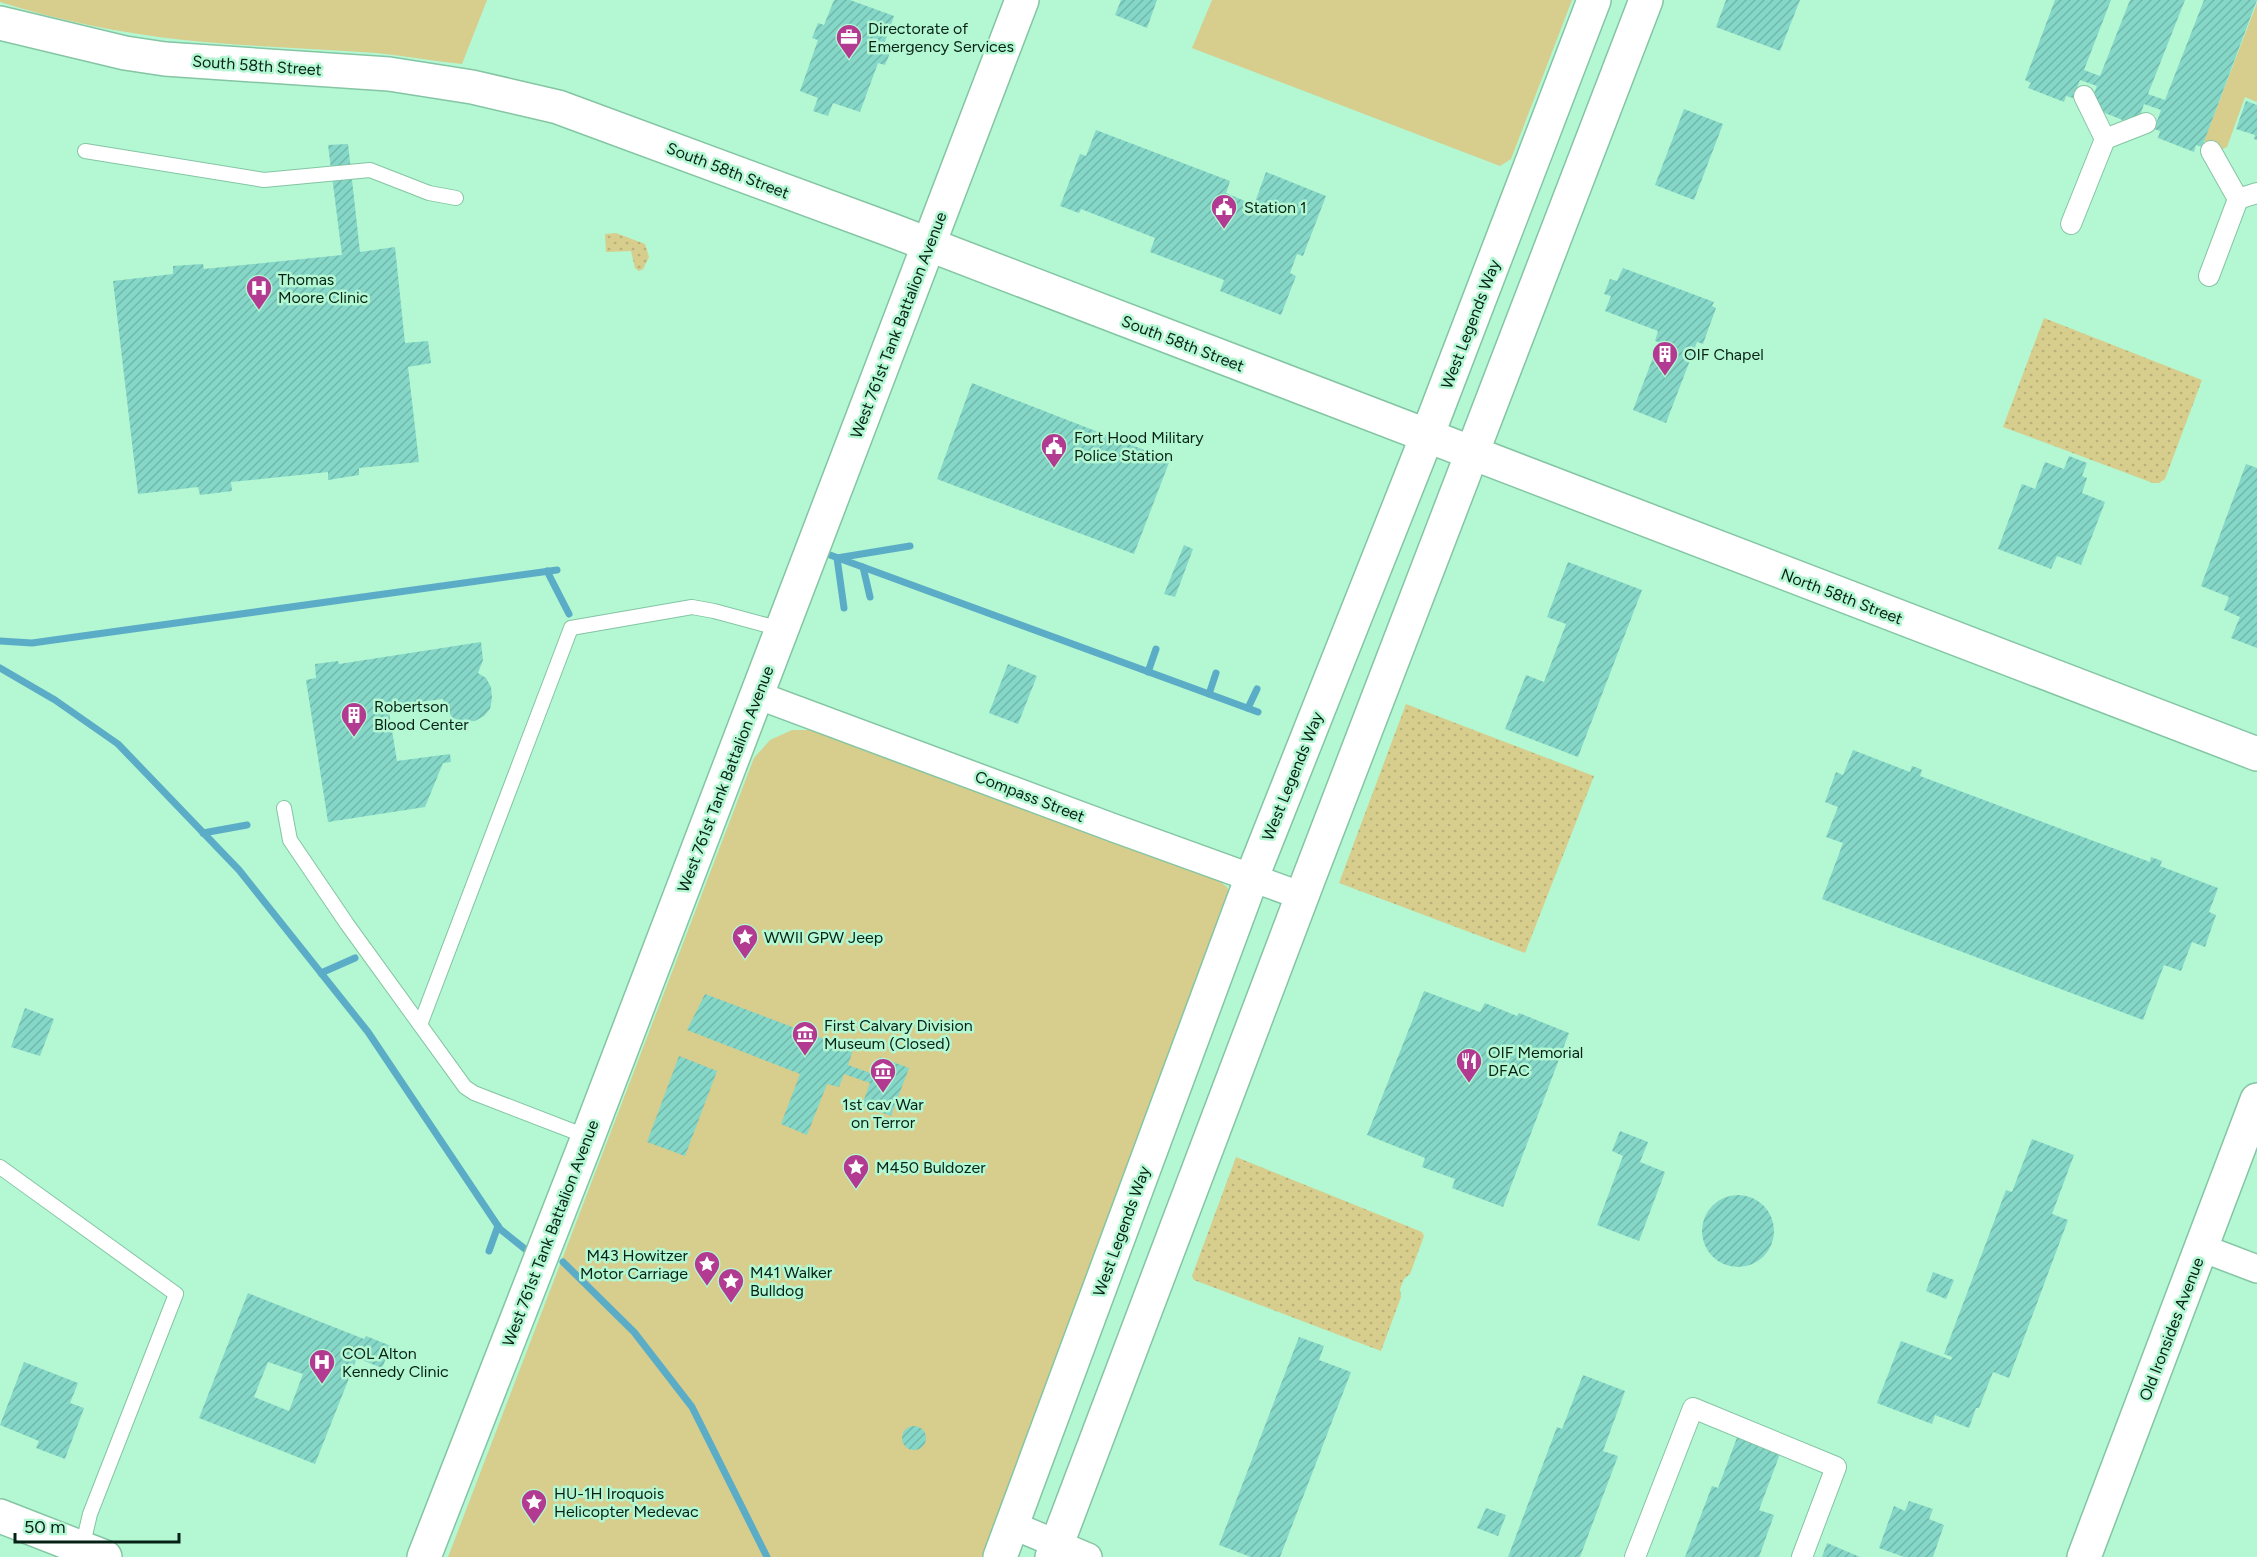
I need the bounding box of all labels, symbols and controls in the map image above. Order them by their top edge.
place label: Directorate of Emergency Services [868,19,1014,56]
office icon: Directorate of Emergency Services [834,22,864,60]
street label: South 58th Street [192,51,322,80]
street label: South 58th Street [664,138,792,203]
public building icon: Station 1 [1209,192,1239,230]
place label: Station 1 [1244,198,1307,217]
street label: West 761st Tank Battalion Avenue [846,209,951,441]
street label: West Legends Way [1437,256,1504,392]
place label: Thomas Moore Clinic [278,270,369,307]
hospital icon: Thomas Moore Clinic [244,273,274,311]
street label: South 58th Street [1119,311,1247,376]
building icon: OIF Chapel [1650,339,1680,377]
place label: OIF Chapel [1684,345,1764,364]
place label: Fort Hood Military Police Station [1074,428,1204,465]
public building icon: Fort Hood Military Police Station [1039,431,1069,469]
street label: North 58th Street [1778,565,1905,628]
street label: West 761st Tank Battalion Avenue [673,663,778,895]
place label: Robertson Blood Center [374,697,469,734]
building icon: Robertson Blood Center [339,700,369,738]
street label: West Legends Way [1258,709,1327,843]
street label: Compass Street [972,767,1087,826]
place icon: WWII GPW Jeep [730,922,760,960]
place label: WWII GPW Jeep [764,928,883,947]
place label: First Calvary Division Museum (Closed) [824,1016,973,1053]
museum icon: First Calvary Division Museum (Closed) [790,1019,820,1057]
place label: OIF Memorial DFAC [1488,1043,1583,1080]
restaurant icon: OIF Memorial DFAC [1454,1046,1484,1084]
museum icon: 1st cav War on Terror [868,1056,898,1094]
place label: 1st cav War on Terror [842,1095,924,1132]
street label: West 761st Tank Battalion Avenue [498,1117,603,1349]
place icon: M450 Buldozer [841,1152,871,1190]
place label: M450 Buldozer [876,1158,986,1177]
street label: West Legends Way [1089,1163,1154,1299]
place label: M43 Howitzer Motor Carriage [580,1246,689,1283]
place icon: M43 Howitzer Motor Carriage [692,1249,722,1287]
street label: Old Ironsides Avenue [2135,1255,2208,1404]
place label: M41 Walker Bulldog [750,1263,833,1300]
place icon: M41 Walker Bulldog [716,1266,746,1304]
place label: COL Alton Kennedy Clinic [342,1344,449,1381]
hospital icon: COL Alton Kennedy Clinic [307,1347,337,1385]
place label: HU-1H Iroquois Helicopter Medevac [554,1484,699,1521]
place icon: HU-1H Iroquois Helicopter Medevac [519,1487,549,1525]
scale bar [15,1506,178,1544]
text: 50 m [24,1516,66,1538]

